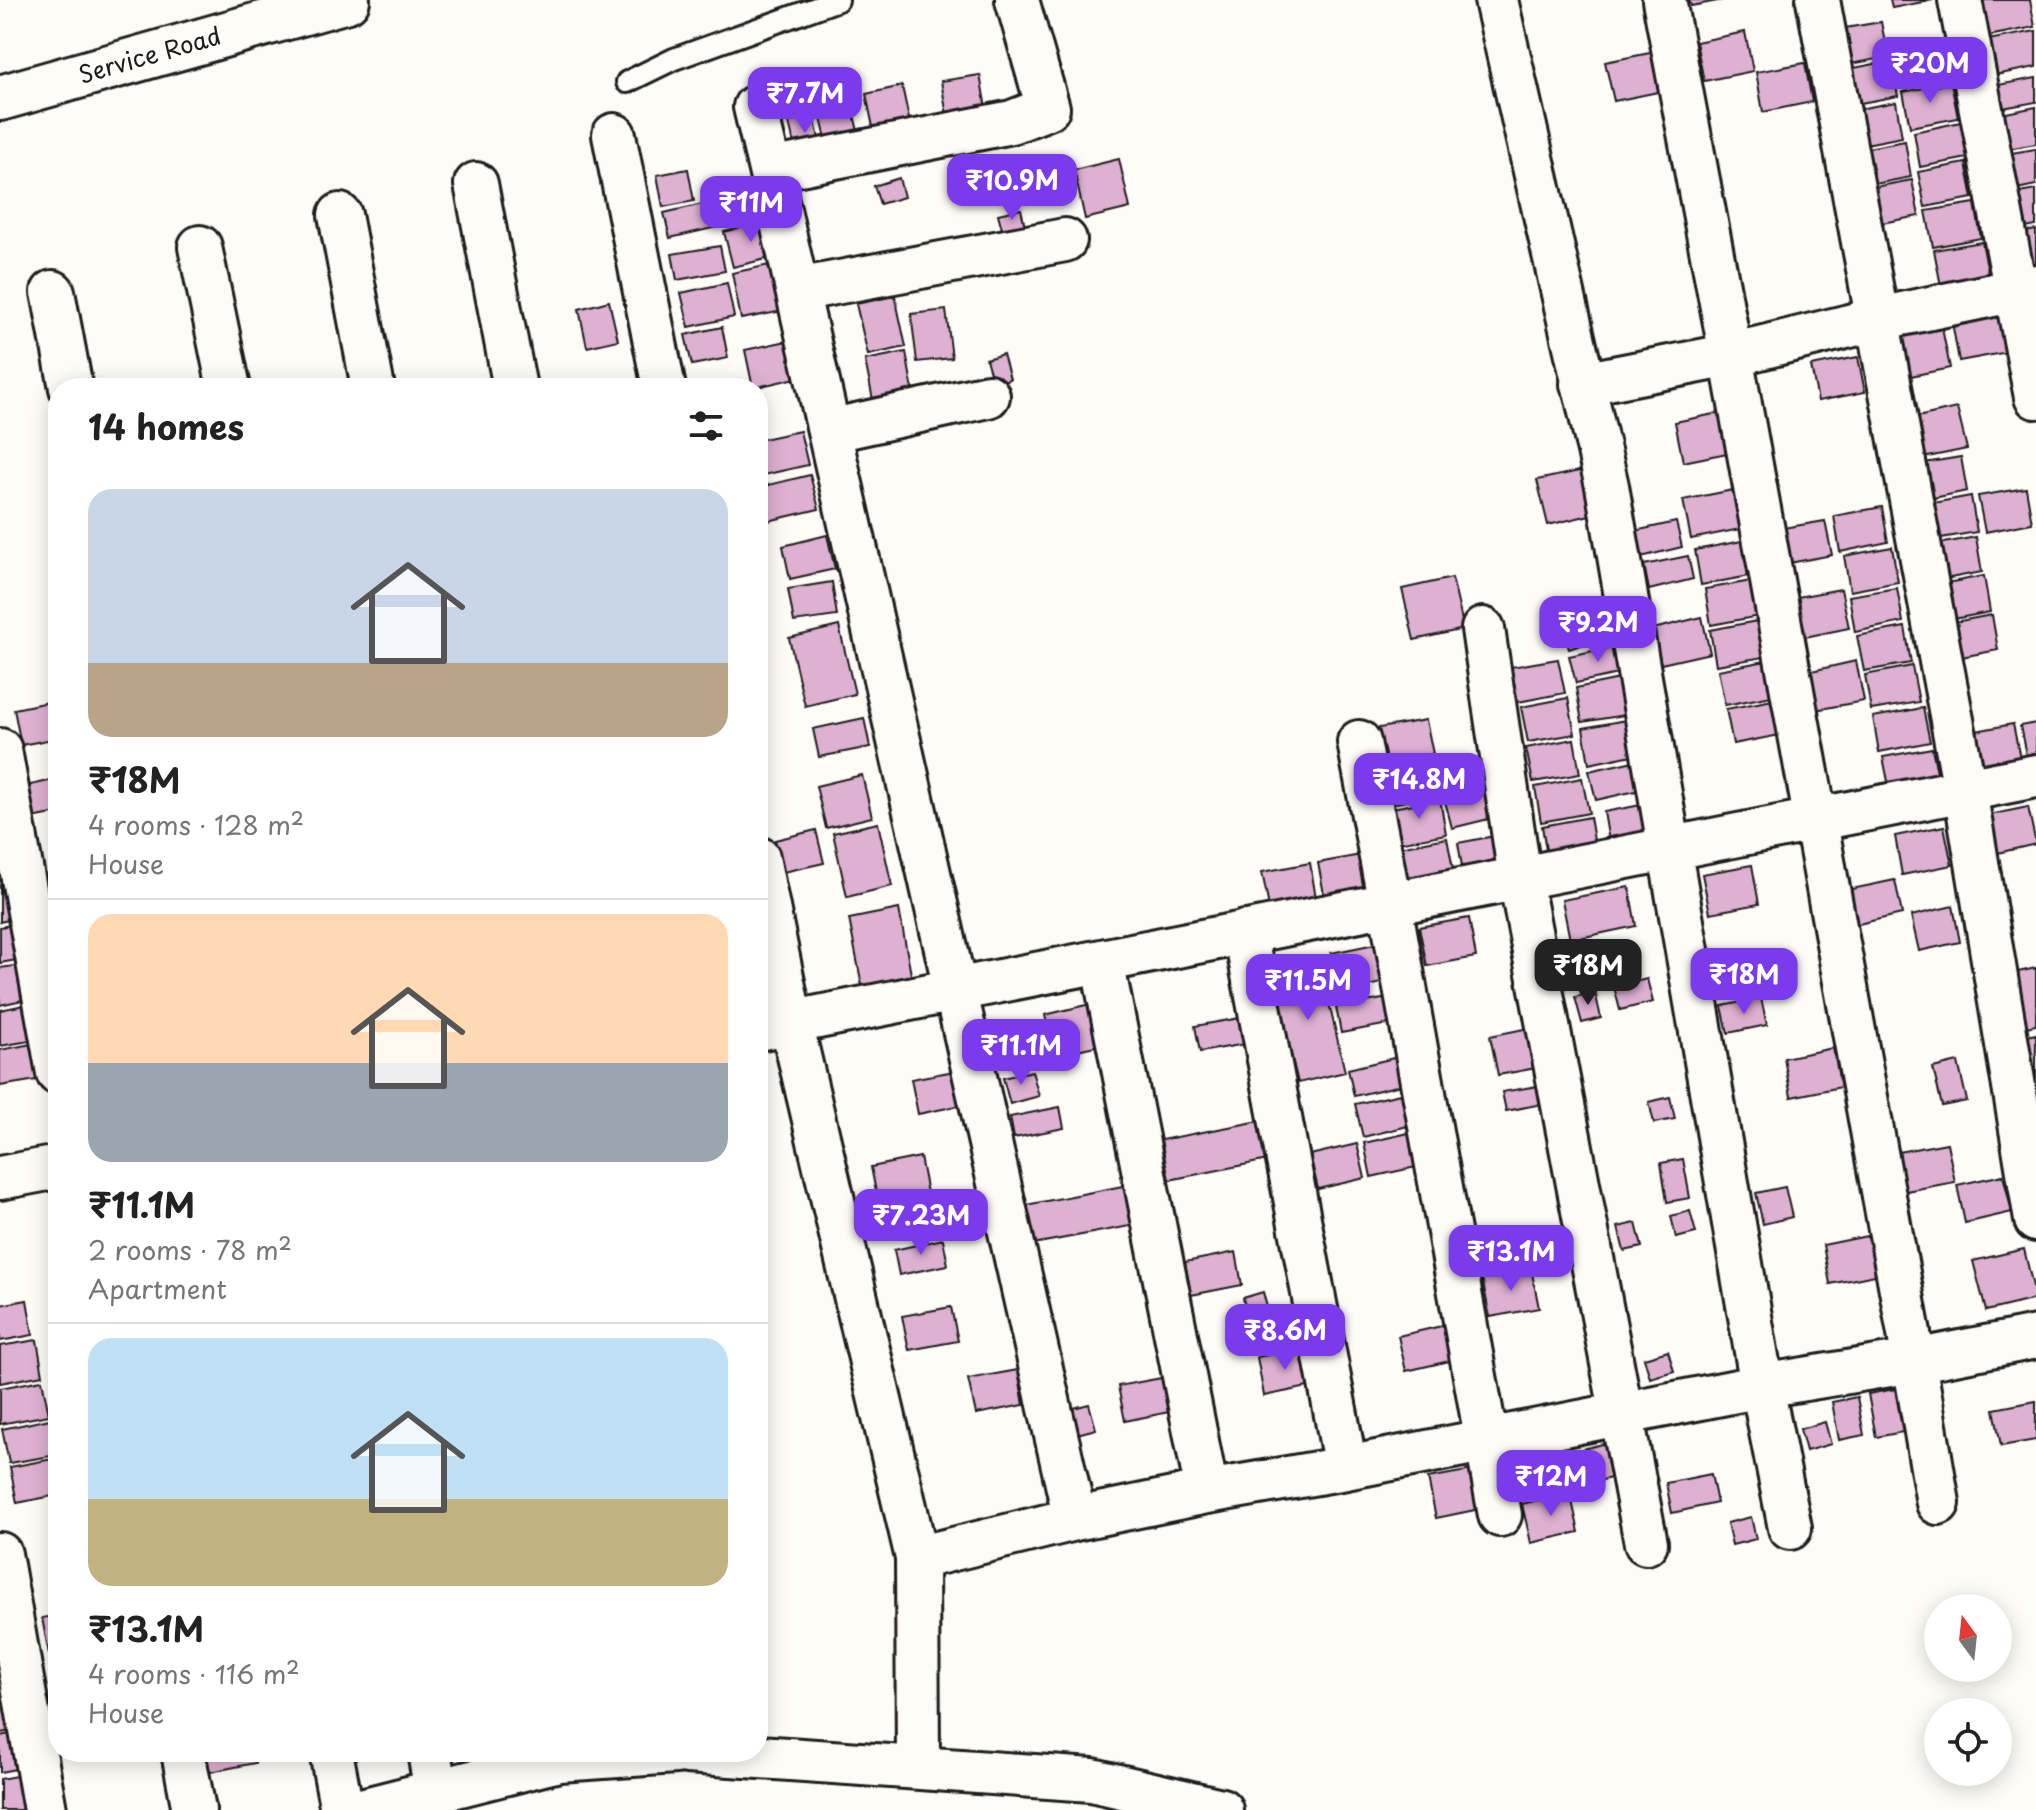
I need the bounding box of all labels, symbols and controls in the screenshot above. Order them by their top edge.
street label: Service Road [74,17,225,92]
pin: ₹20M [1883,37,1977,105]
text: ₹20M [1890,43,1970,82]
pin: ₹7.7M [749,67,861,135]
text: ₹7.7M [766,73,844,112]
pin: ₹10.9M [947,154,1077,222]
text: ₹10.9M [965,160,1059,199]
pin: ₹11M [704,176,798,244]
text: ₹11M [718,182,784,221]
text: 14 homes [88,400,244,452]
icon: filters [684,404,728,448]
icon: home [336,541,480,685]
pin: ₹9.2M [1542,596,1654,664]
text: ₹9.2M [1557,602,1639,641]
text: ₹18M [88,753,181,805]
pin: ₹14.8M [1354,753,1484,821]
text: ₹14.8M [1372,759,1466,798]
text: 4 rooms · 128 m² [88,805,304,844]
text: House [88,844,164,883]
pin: ₹18M [1541,939,1635,1007]
text: ₹18M [1553,945,1623,984]
pin: ₹18M [1697,948,1791,1016]
pin: ₹11.5M [1243,954,1373,1022]
text: ₹18M [1709,954,1779,993]
text: ₹11.5M [1264,960,1352,999]
icon: home [336,966,480,1110]
pin: ₹11.1M [956,1019,1086,1087]
text: ₹11.1M [980,1025,1062,1064]
text: ₹11.1M [88,1178,195,1230]
pin: ₹7.23M [856,1189,986,1257]
text: ₹7.23M [872,1195,970,1234]
pin: ₹13.1M [1446,1225,1576,1293]
text: 2 rooms · 78 m² [88,1230,292,1269]
text: ₹13.1M [1467,1231,1555,1270]
text: Apartment [88,1269,227,1308]
pin: ₹8.6M [1229,1304,1341,1372]
text: ₹8.6M [1243,1310,1327,1349]
icon: home [336,1390,480,1534]
pin: ₹12M [1504,1450,1598,1518]
text: ₹12M [1515,1456,1587,1495]
north arrow [1924,1594,2012,1682]
map controls [1924,1594,2012,1786]
text: ₹13.1M [88,1602,204,1654]
text: 4 rooms · 116 m² [88,1654,300,1693]
text: House [88,1693,164,1732]
button: locate [1924,1698,2012,1786]

